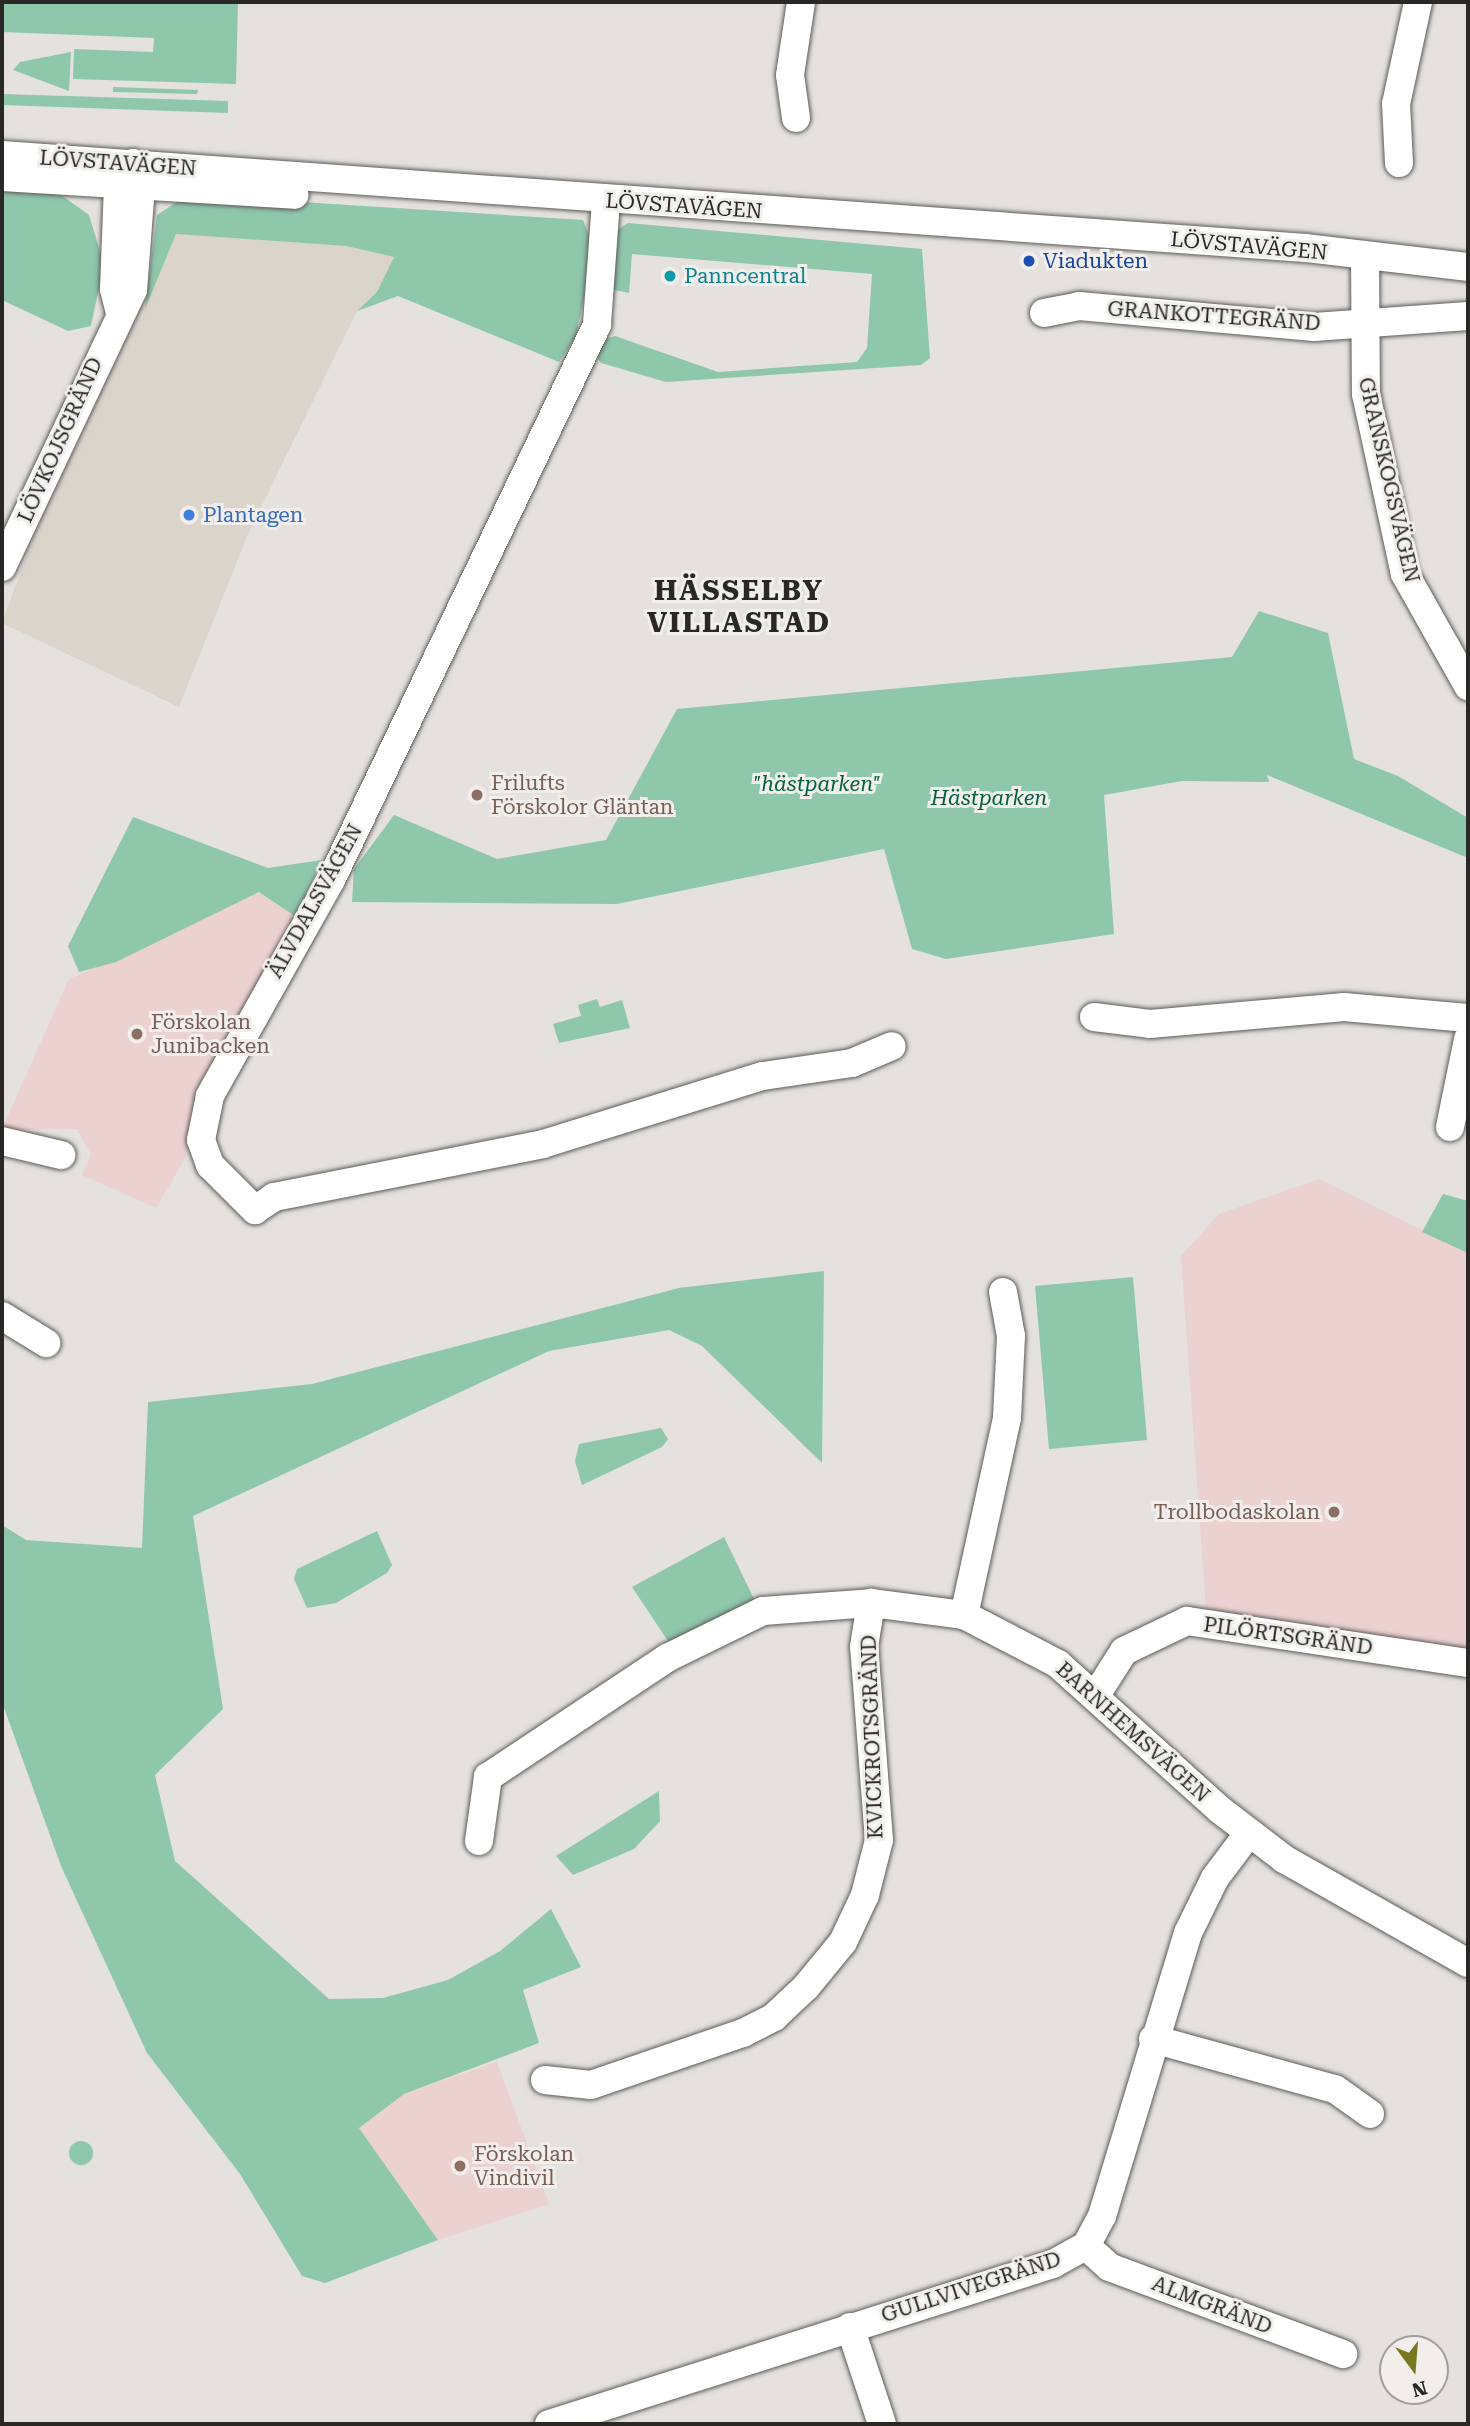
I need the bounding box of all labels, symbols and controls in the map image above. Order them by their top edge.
street label: LÖVSTAVÄGEN [39,145,197,181]
street label: LÖVSTAVÄGEN [605,188,763,224]
street label: LÖVSTAVÄGEN [1169,227,1329,265]
place label: Viadukten [1043,248,1148,274]
marker: Viadukten [1021,253,1037,269]
place label: Panncentral [684,263,806,289]
marker: Panncentral [662,268,678,284]
street label: GRANKOTTEGRÄND [1107,296,1321,336]
street label: LÖVKOJSGRÄND [12,353,108,527]
street label: GRANSKOGSVÄGEN [1353,375,1425,585]
place label: Plantagen [203,502,303,528]
marker: Plantagen [181,507,197,523]
district label: HÄSSELBY VILLASTAD [648,574,830,640]
place label: Frilufts Förskolor Gläntan [491,770,673,820]
park label: "hästparken" [753,771,881,797]
park label: Hästparken [931,785,1047,811]
marker: Frilufts Förskolor Gläntan [469,787,485,803]
street label: ÄLVDALSVÄGEN [262,820,368,982]
place label: Förskolan Junibacken [151,1009,270,1059]
marker: Förskolan Junibacken [129,1026,145,1042]
place label: Trollbodaskolan [1154,1499,1320,1525]
marker: Trollbodaskolan [1326,1504,1342,1520]
street label: PILÖRTSGRÄND [1202,1612,1374,1660]
street label: KVICKROTSGRÄND [856,1634,888,1840]
street label: BARNHEMSVÄGEN [1051,1656,1215,1808]
place label: Förskolan Vindivil [474,2141,574,2191]
marker: Förskolan Vindivil [452,2158,468,2174]
street label: GULLVIVEGRÄND [878,2246,1064,2328]
street label: ALMGRÄND [1148,2271,1276,2339]
north arrow [1379,2335,1449,2405]
text: N [1409,2376,1430,2402]

